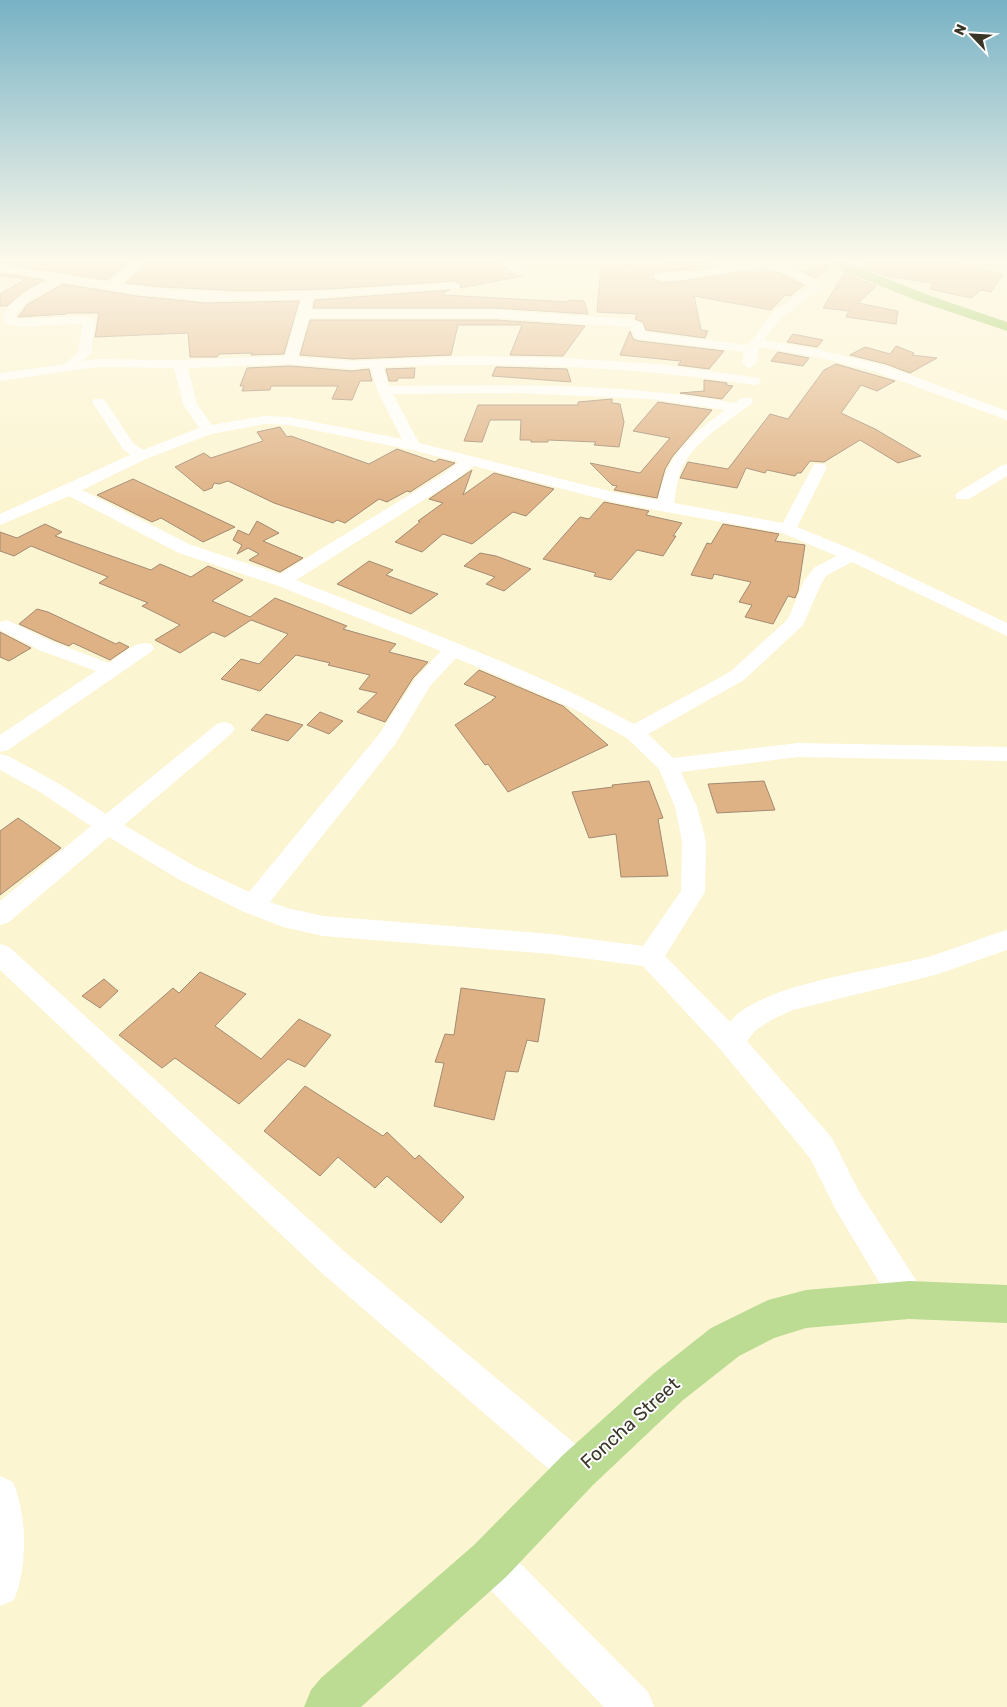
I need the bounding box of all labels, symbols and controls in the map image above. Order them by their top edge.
north arrow [947,10,997,60]
text: N [951,22,971,38]
street label: Foncha Street [576,1372,685,1474]

